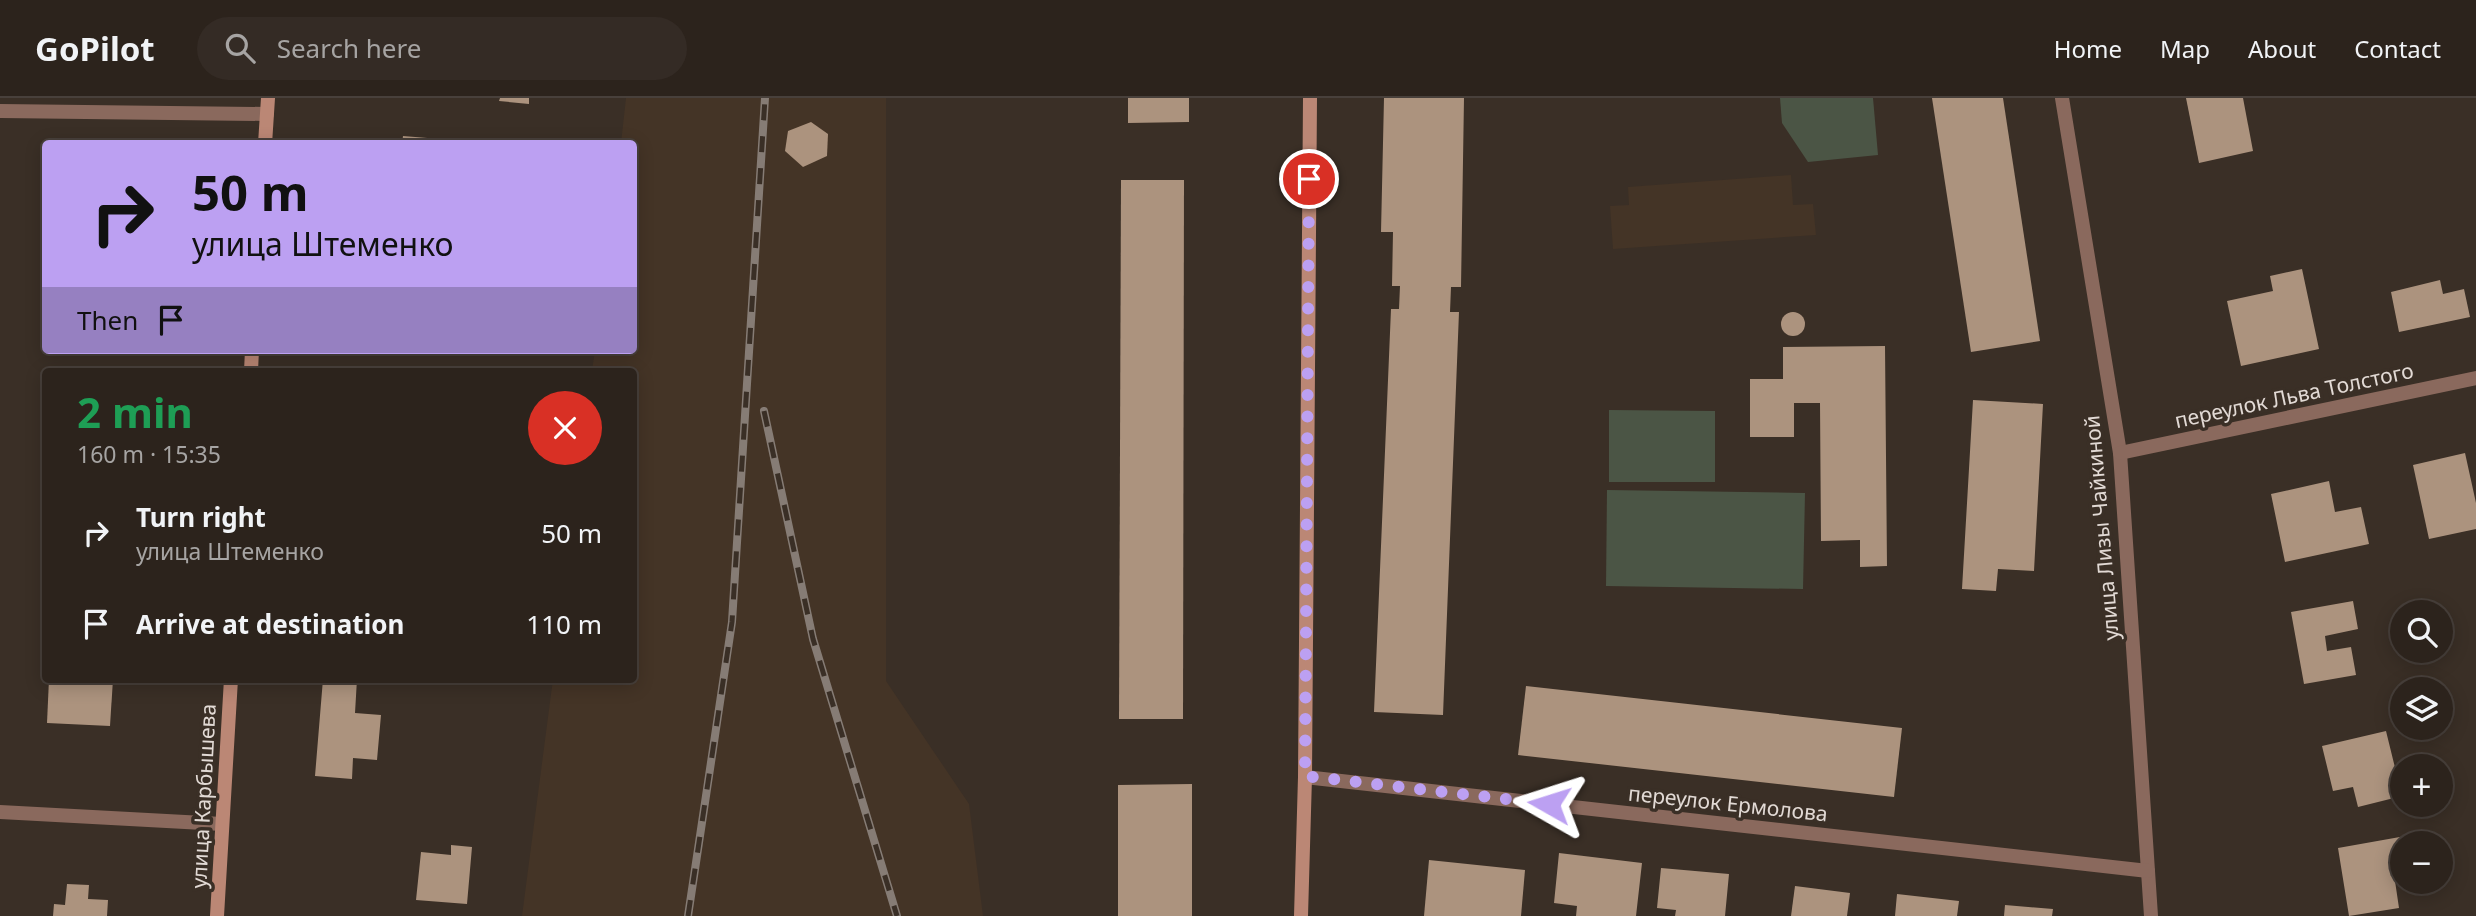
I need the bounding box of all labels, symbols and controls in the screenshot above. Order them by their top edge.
search box [197,17,687,80]
text: GoPilot [35,26,155,71]
icon: search [221,29,259,67]
text: Search here [277,30,421,66]
text: Home [2054,32,2122,65]
text: Map [2160,32,2210,65]
text: About [2248,32,2316,65]
text: Contact [2354,32,2441,65]
pin [1279,149,1339,209]
text: 50 m [192,159,309,225]
icon: arrive [1290,160,1328,198]
icon: right [77,168,168,259]
text: улица Штеменко [192,222,454,265]
icon: arrive [152,301,190,339]
text: Then [77,302,138,338]
street label: переулок Льва Толстого [2172,356,2416,434]
text: 2 min [77,383,193,440]
button: close [528,391,602,465]
street label: улица Лизы Чайкиной [2077,414,2125,642]
text: 160 m · 15:35 [77,438,221,470]
text: Turn right [136,499,266,535]
icon: right [77,514,115,552]
text: 50 m [541,515,602,551]
text: улица Штеменко [136,535,324,567]
map controls [2390,600,2453,894]
button: search [2390,600,2453,663]
icon: arrive [77,605,115,643]
text: Arrive at destination [136,606,405,642]
text: 110 m [526,606,602,642]
button: layers [2390,677,2453,740]
street label: улица Карбышева [184,703,222,889]
button: + [2390,754,2453,817]
position arrow [1512,767,1586,841]
street label: переулок Ермолова [1627,779,1829,827]
button: − [2390,831,2453,894]

